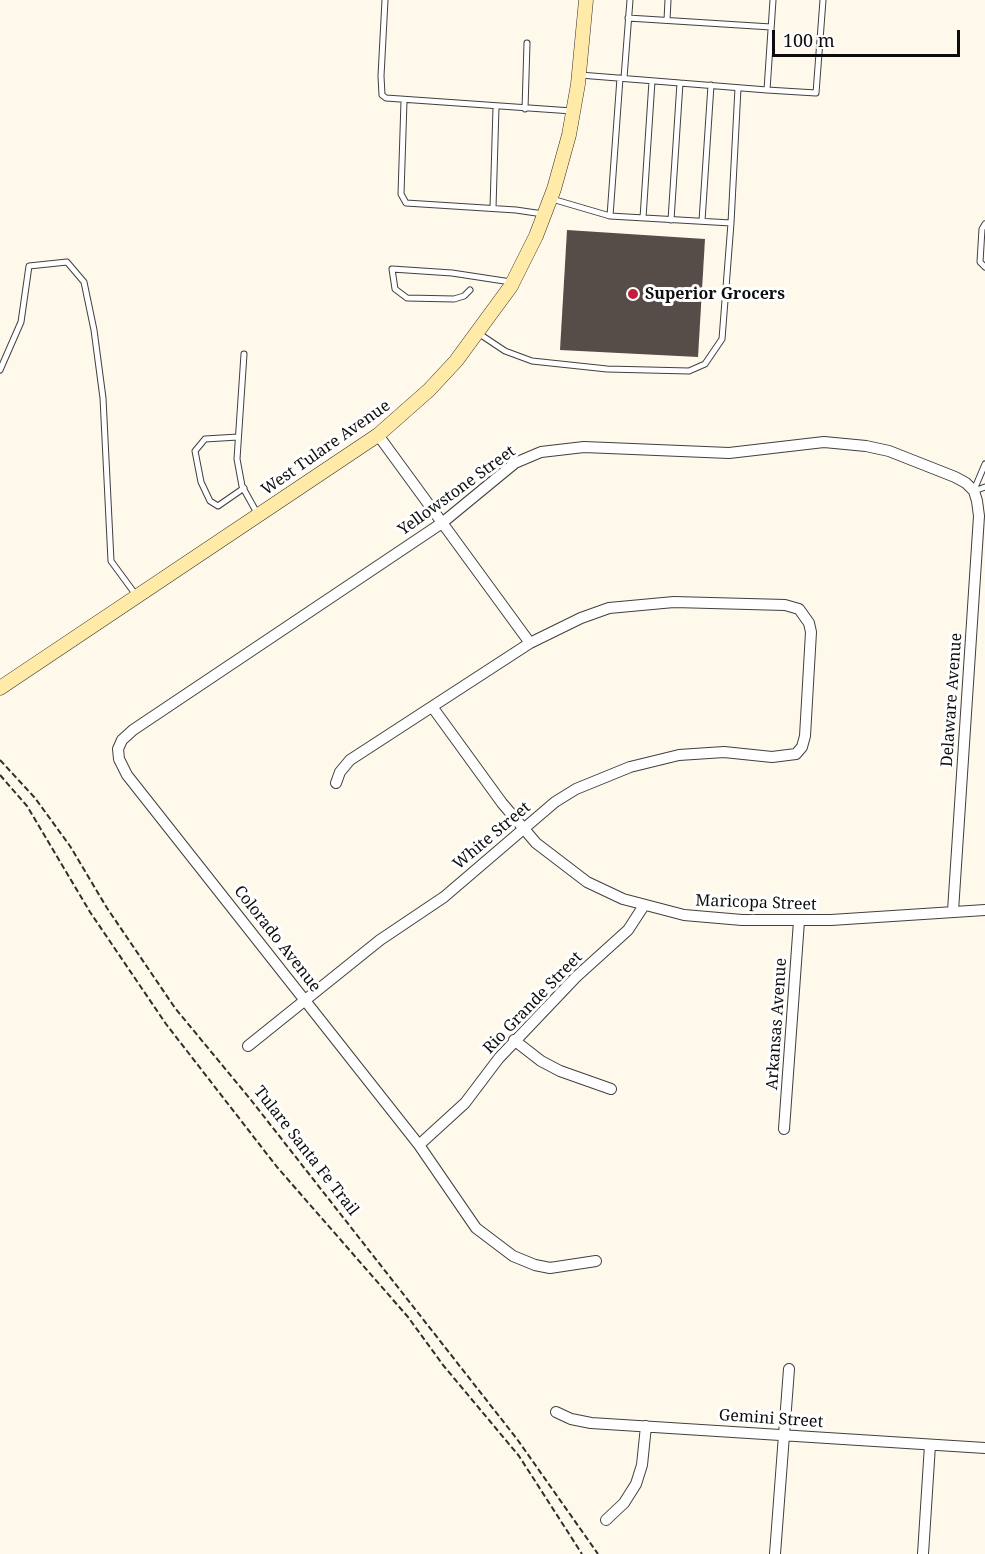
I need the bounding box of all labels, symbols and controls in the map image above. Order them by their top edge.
scale bar [775,18,962,56]
text: 100 m [783,28,835,52]
place label: Superior Grocers [645,284,785,304]
marker: Superior Grocers [626,287,640,301]
street label: West Tulare Avenue [258,396,394,500]
street label: Yellowstone Street [395,442,519,540]
street label: Delaware Avenue [938,632,966,768]
street label: White Street [449,798,535,874]
street label: Colorado Avenue [229,882,325,996]
street label: Maricopa Street [695,891,817,915]
street label: Rio Grande Street [480,948,586,1058]
street label: Arkansas Avenue [763,957,791,1091]
street label: Tulare Santa Fe Trail [250,1083,362,1219]
street label: Gemini Street [718,1406,824,1432]

